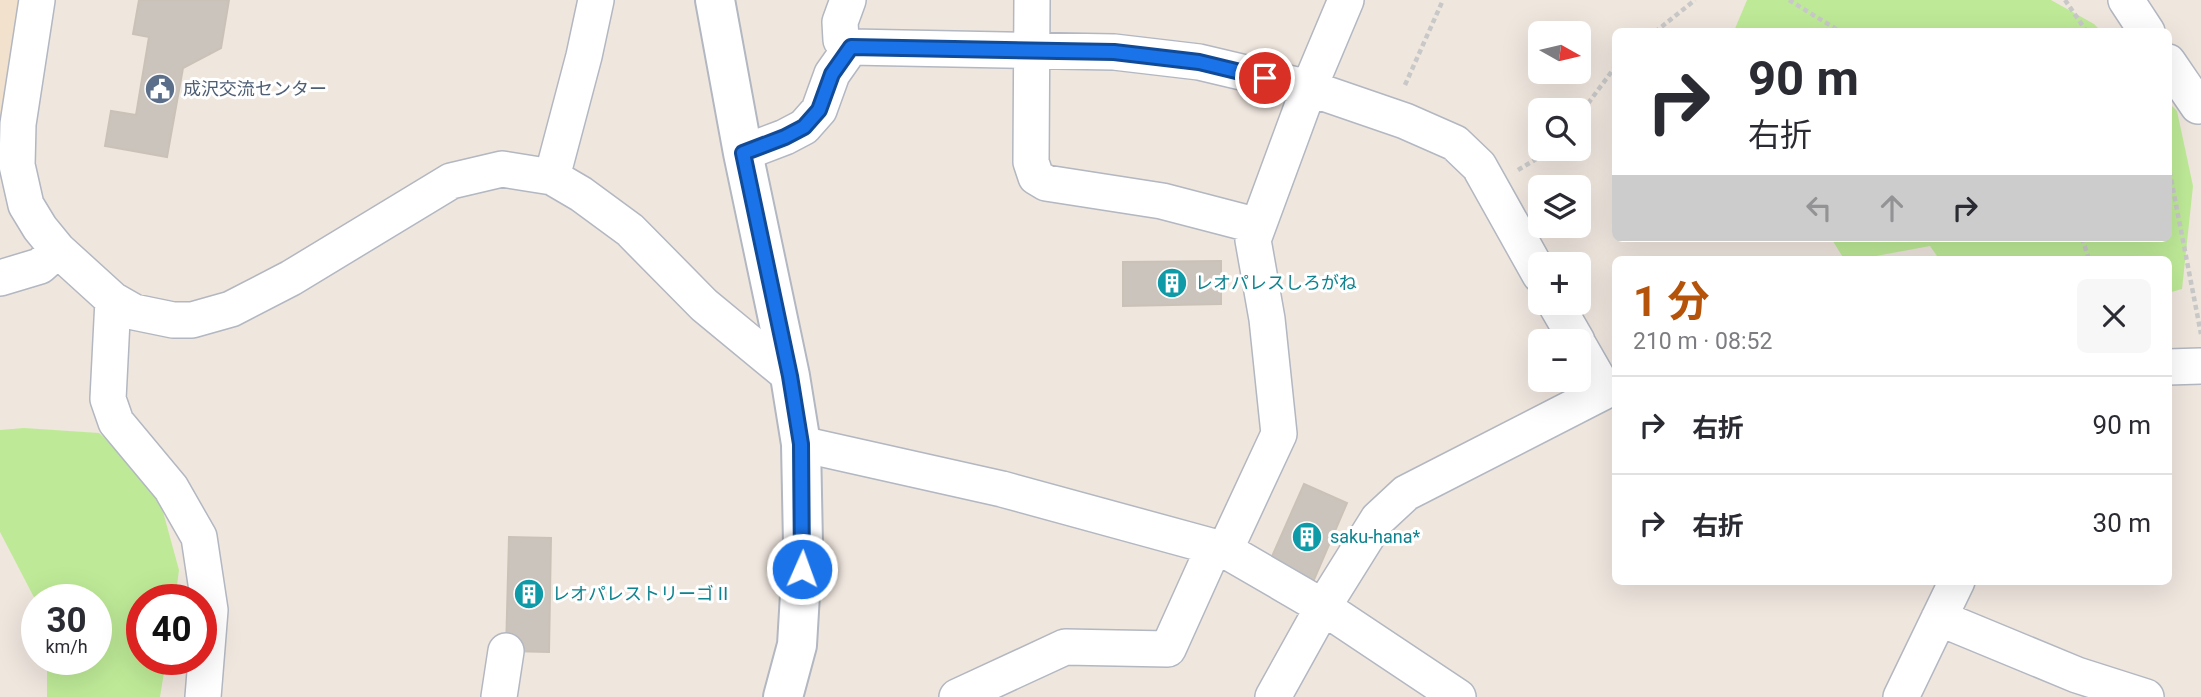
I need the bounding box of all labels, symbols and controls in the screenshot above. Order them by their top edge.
north arrow [1528,21,1591,84]
map controls [1528,21,1591,392]
pin [1235,48,1295,108]
text: 90 m [1748,50,1859,107]
icon: right [1633,56,1724,147]
icon: arrive [1246,59,1284,97]
public building icon: 成沢交流センター [143,72,177,106]
place label: 成沢交流センター [183,78,327,99]
button: search [1528,98,1591,161]
text: 右折 [1748,116,1812,154]
button: layers [1528,175,1591,238]
icon: left [1800,189,1838,227]
icon: ahead [1873,189,1911,227]
icon: right [1946,189,1984,227]
button: + [1528,252,1591,315]
building icon: レオパレスしろがね [1155,266,1189,300]
place label: レオパレスしろがね [1195,272,1357,293]
text: 1 分 [1633,277,1710,326]
button: close [2077,279,2151,353]
text: 210 m · 08:52 [1633,328,1772,355]
button: − [1528,329,1591,392]
icon: right [1633,406,1671,444]
text: 90 m [2093,410,2151,440]
text: 右折 [1692,413,1744,443]
icon: right [1633,504,1671,542]
text: 30 m [2093,508,2151,538]
text: 右折 [1692,511,1744,541]
building icon: saku-hana* [1290,520,1324,554]
place label: saku-hana* [1330,526,1421,547]
position arrow [765,532,839,606]
building icon: レオパレストリーゴⅡ [512,577,546,611]
place label: レオパレストリーゴⅡ [552,583,732,604]
speed limit sign: 40 [126,584,217,675]
text: 30 [46,600,87,641]
text: km/h [45,636,88,657]

